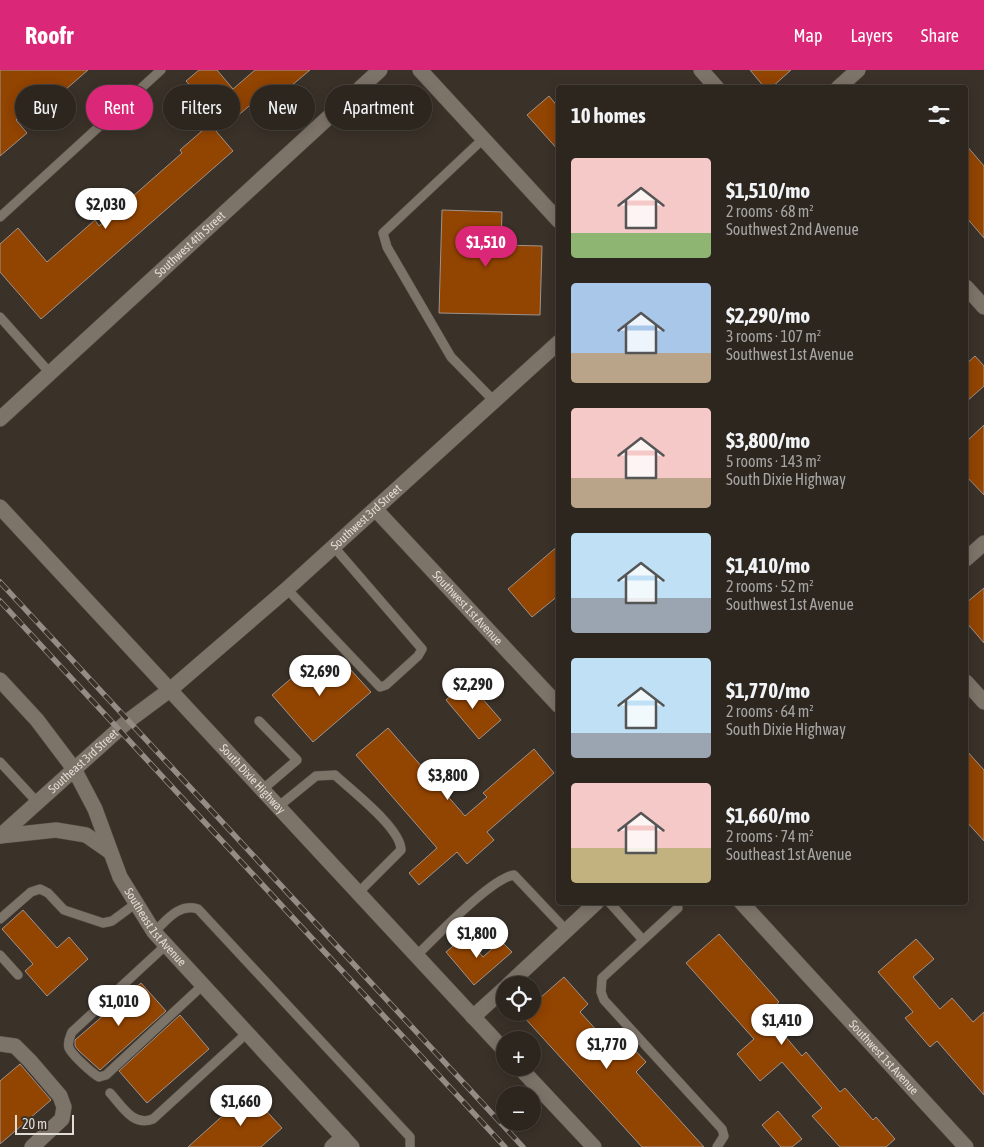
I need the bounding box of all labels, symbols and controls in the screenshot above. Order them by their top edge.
text: Roofr [25,22,73,49]
text: Map [793,25,822,46]
text: Layers [850,25,893,46]
text: Share [921,25,959,46]
chip: Buy [15,85,76,130]
chip: Rent [86,85,153,130]
chip: Filters [163,85,240,130]
chip: New [250,85,315,130]
chip: Apartment [325,85,432,130]
icon: filters [925,101,953,129]
text: 10 homes [571,103,646,127]
icon: home [611,178,671,238]
text: $1,510/mo [726,178,810,202]
pin: $2,030 [65,188,147,230]
text: $2,030 [86,195,126,213]
text: 2 rooms · 68 m² [726,202,814,220]
street label: Southwest 4th Street [152,208,229,280]
text: Southwest 2nd Avenue [726,220,859,238]
pin: $1,510 [445,226,527,268]
text: $1,510 [466,233,506,251]
icon: home [611,303,671,363]
text: $2,290/mo [726,303,810,327]
text: 3 rooms · 107 m² [726,327,821,345]
text: Southwest 1st Avenue [726,345,854,363]
icon: home [611,428,671,488]
text: $3,800/mo [726,428,810,452]
text: 5 rooms · 143 m² [726,452,821,470]
text: South Dixie Highway [726,470,846,488]
street label: Southwest 3rd Street [328,481,405,553]
icon: home [611,553,671,613]
text: $1,410/mo [726,553,810,577]
street label: Southwest 1st Avenue [430,568,505,648]
text: 2 rooms · 52 m² [726,577,814,595]
text: Southwest 1st Avenue [726,595,854,613]
pin: $2,690 [279,654,361,697]
text: $2,690 [300,662,340,680]
pin: $2,290 [432,668,514,710]
text: $2,290 [453,675,493,693]
icon: home [611,678,671,738]
text: $1,770/mo [726,678,810,702]
text: 2 rooms · 64 m² [726,702,814,720]
text: South Dixie Highway [726,720,846,738]
street label: Southeast 3rd Street [45,726,122,796]
street label: South Dixie Highway [217,741,288,817]
pin: $3,800 [407,758,489,801]
text: $3,800 [428,766,468,784]
icon: home [611,803,671,863]
text: $1,660/mo [726,803,810,827]
text: 2 rooms · 74 m² [726,827,814,845]
text: Southeast 1st Avenue [726,845,852,863]
street label: Southeast 1st Avenue [122,885,189,969]
pin: $1,800 [436,916,518,959]
text: $1,800 [457,924,497,942]
map controls [496,976,541,1131]
button: locate [496,976,541,1021]
pin: $1,010 [78,984,160,1027]
text: $1,010 [99,992,139,1010]
pin: $1,410 [741,1004,823,1046]
text: $1,410 [762,1011,802,1029]
street label: Southwest 1st Avenue [846,1017,921,1097]
pin: $1,770 [566,1028,648,1070]
button: + [496,1031,541,1076]
text: $1,770 [587,1035,627,1053]
pin: $1,660 [200,1084,282,1127]
button: − [496,1086,541,1131]
text: $1,660 [221,1092,261,1110]
scale bar [15,1112,74,1135]
text: 20 m [22,1116,47,1132]

